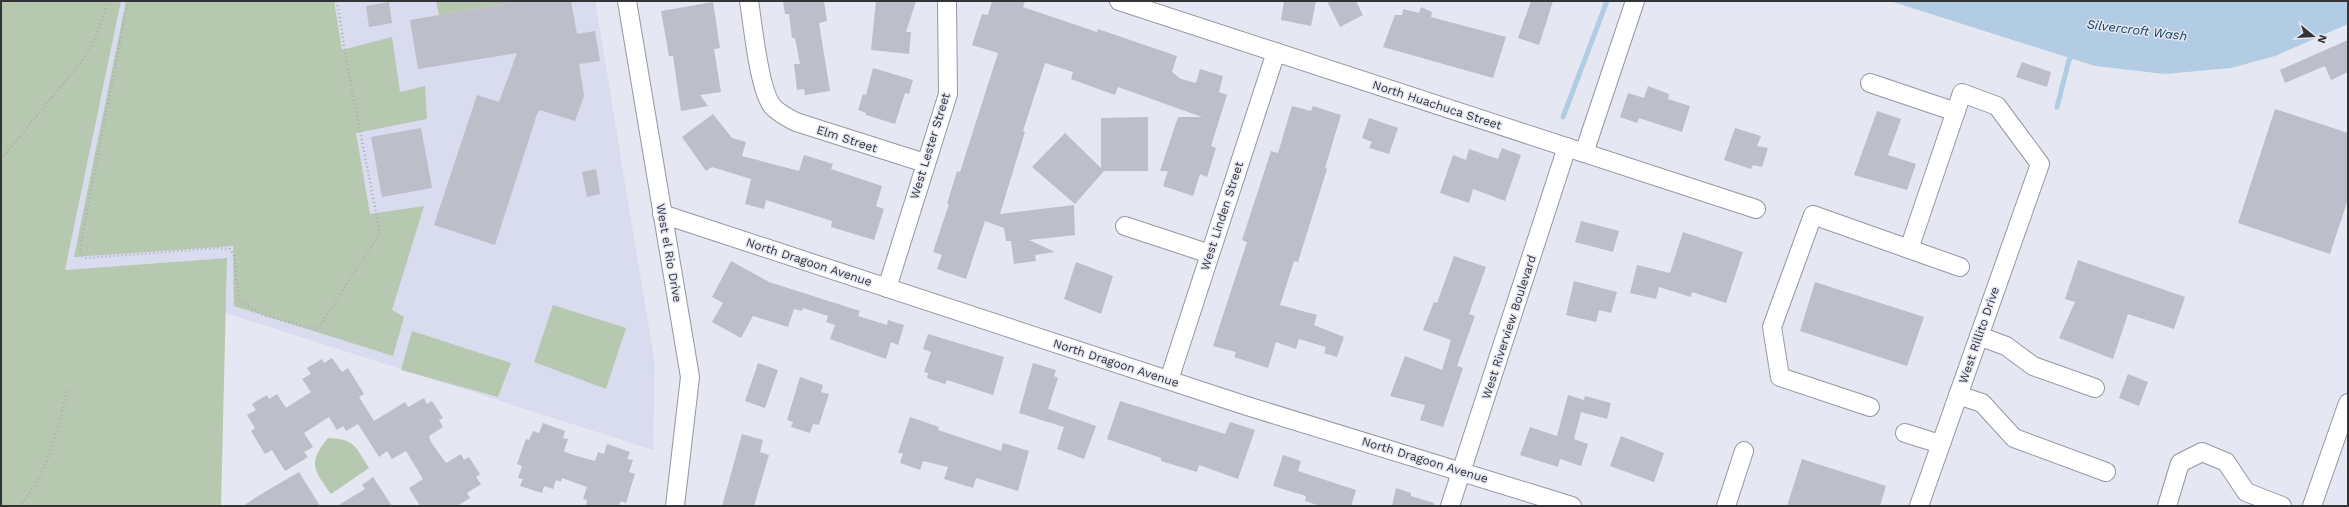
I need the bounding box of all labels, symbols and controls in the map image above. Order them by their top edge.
water label: Silvercroft Wash [2086,16,2188,44]
north arrow [2293,16,2333,56]
text: N [2315,33,2329,45]
street label: North Huachuca Street [1371,77,1503,133]
street label: West Lester Street [907,91,953,201]
street label: Elm Street [815,123,879,155]
street label: West Linden Street [1198,160,1246,272]
street label: West el Rio Drive [653,203,685,304]
street label: North Dragoon Avenue [744,235,874,289]
street label: West Riverview Boulevard [1479,253,1539,401]
street label: West Rillito Drive [1956,285,2002,385]
street label: North Dragoon Avenue [1051,336,1181,390]
street label: North Dragoon Avenue [1360,434,1490,486]

